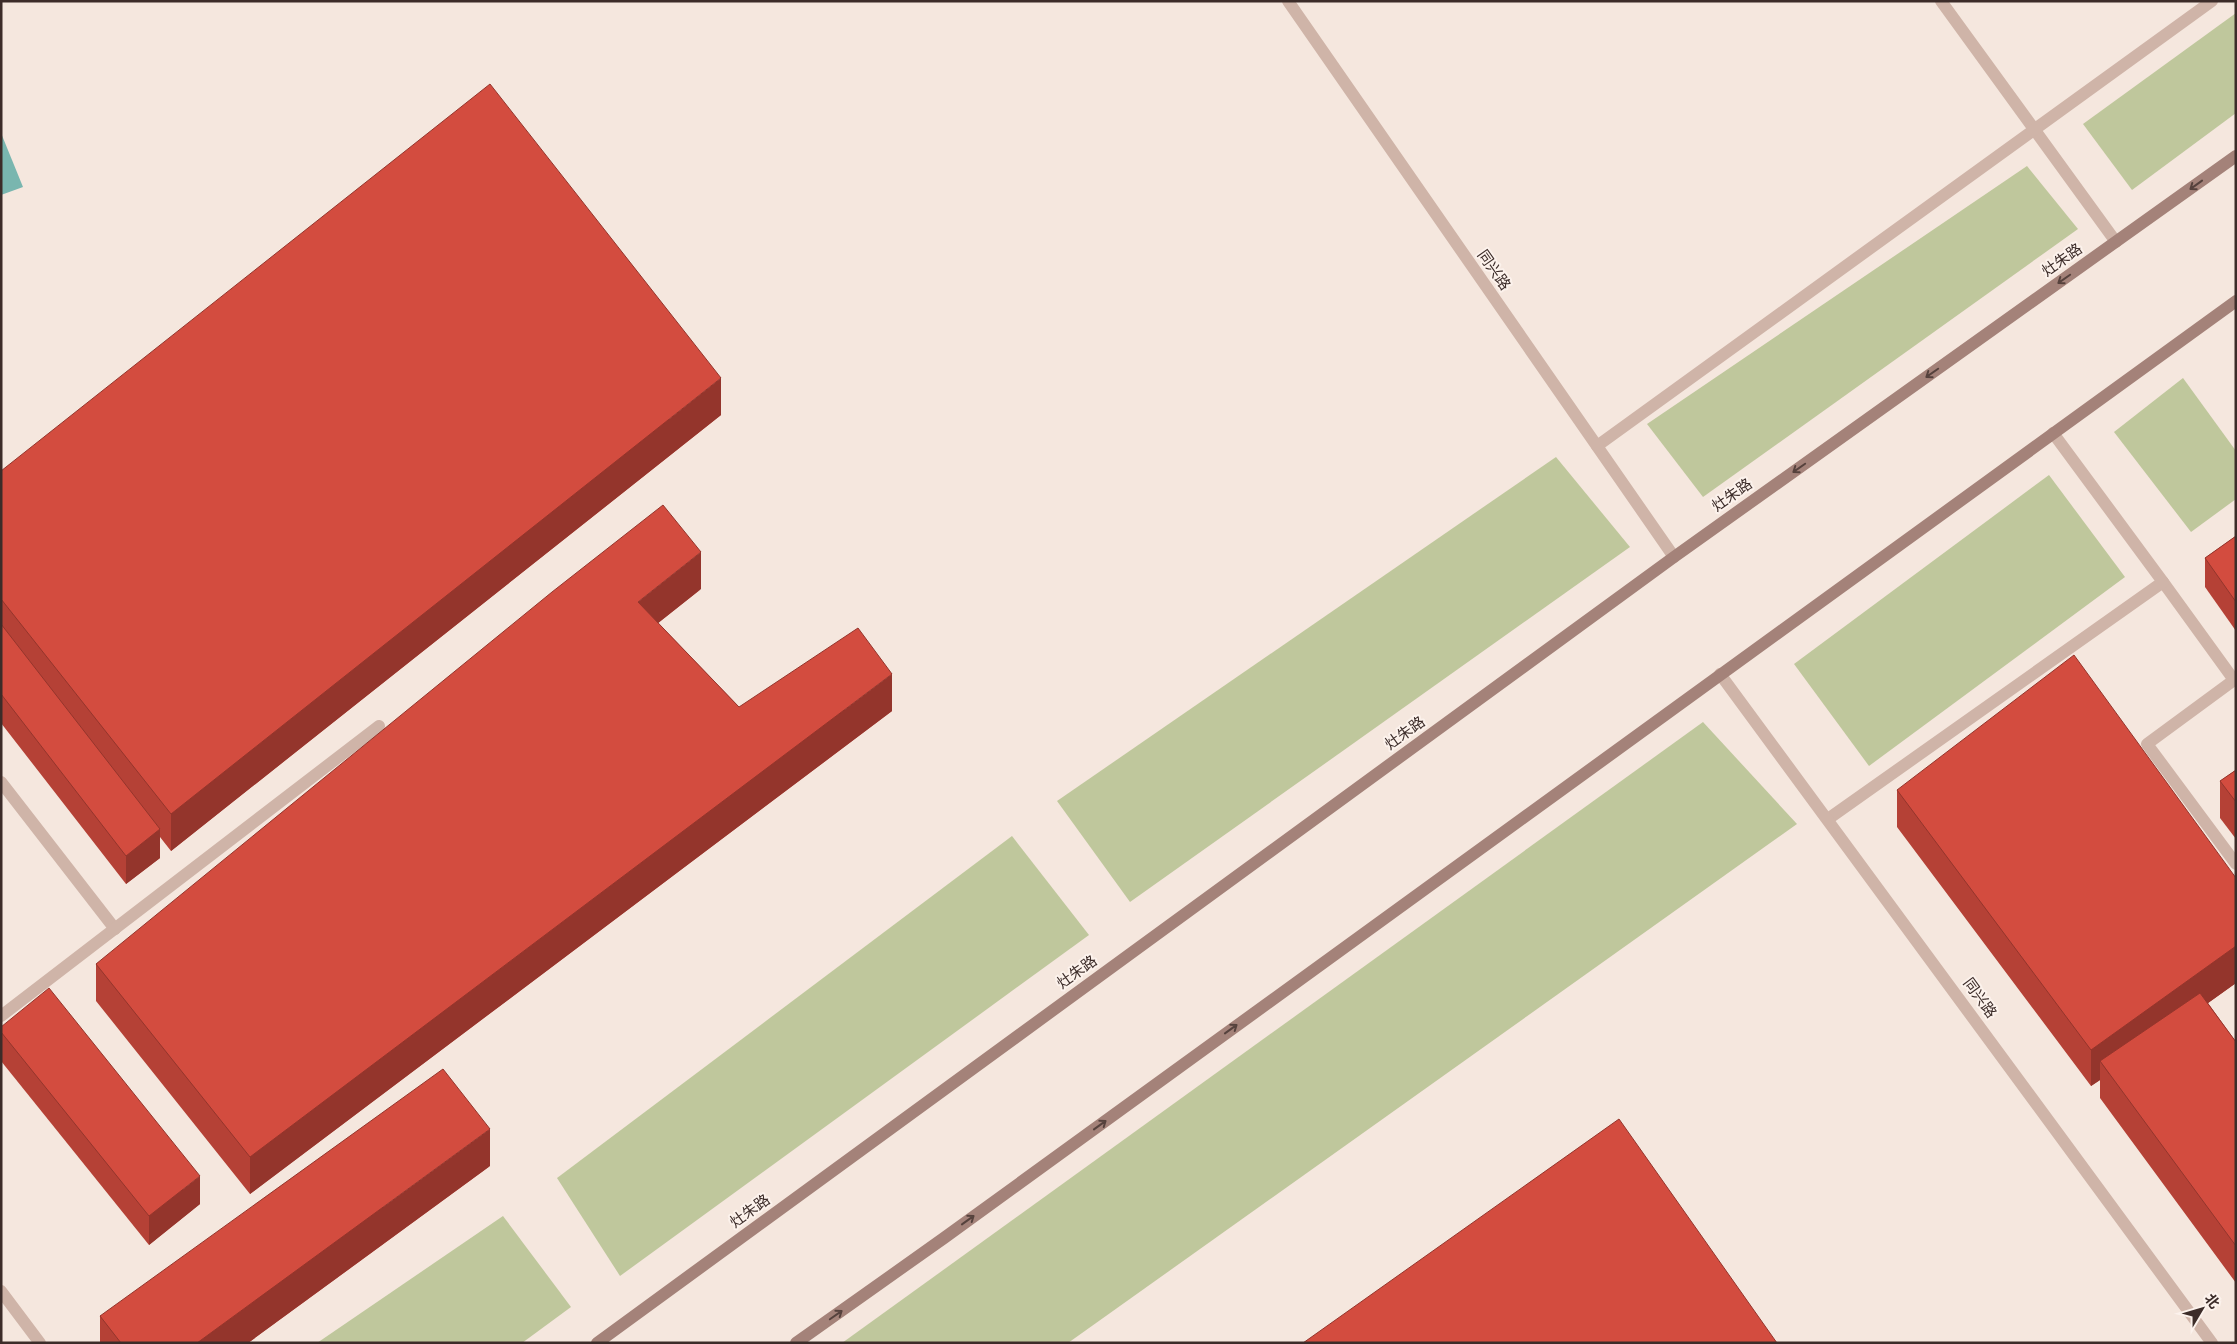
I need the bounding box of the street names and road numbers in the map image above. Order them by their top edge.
street label: 灶朱路 [2038,239,2087,282]
street label: 同兴路 [1472,246,1515,295]
street label: 灶朱路 [1708,474,1757,517]
street label: 灶朱路 [1381,712,1430,755]
street label: 灶朱路 [1053,951,1102,994]
street label: 同兴路 [1958,974,2001,1023]
street label: 灶朱路 [726,1190,775,1233]

